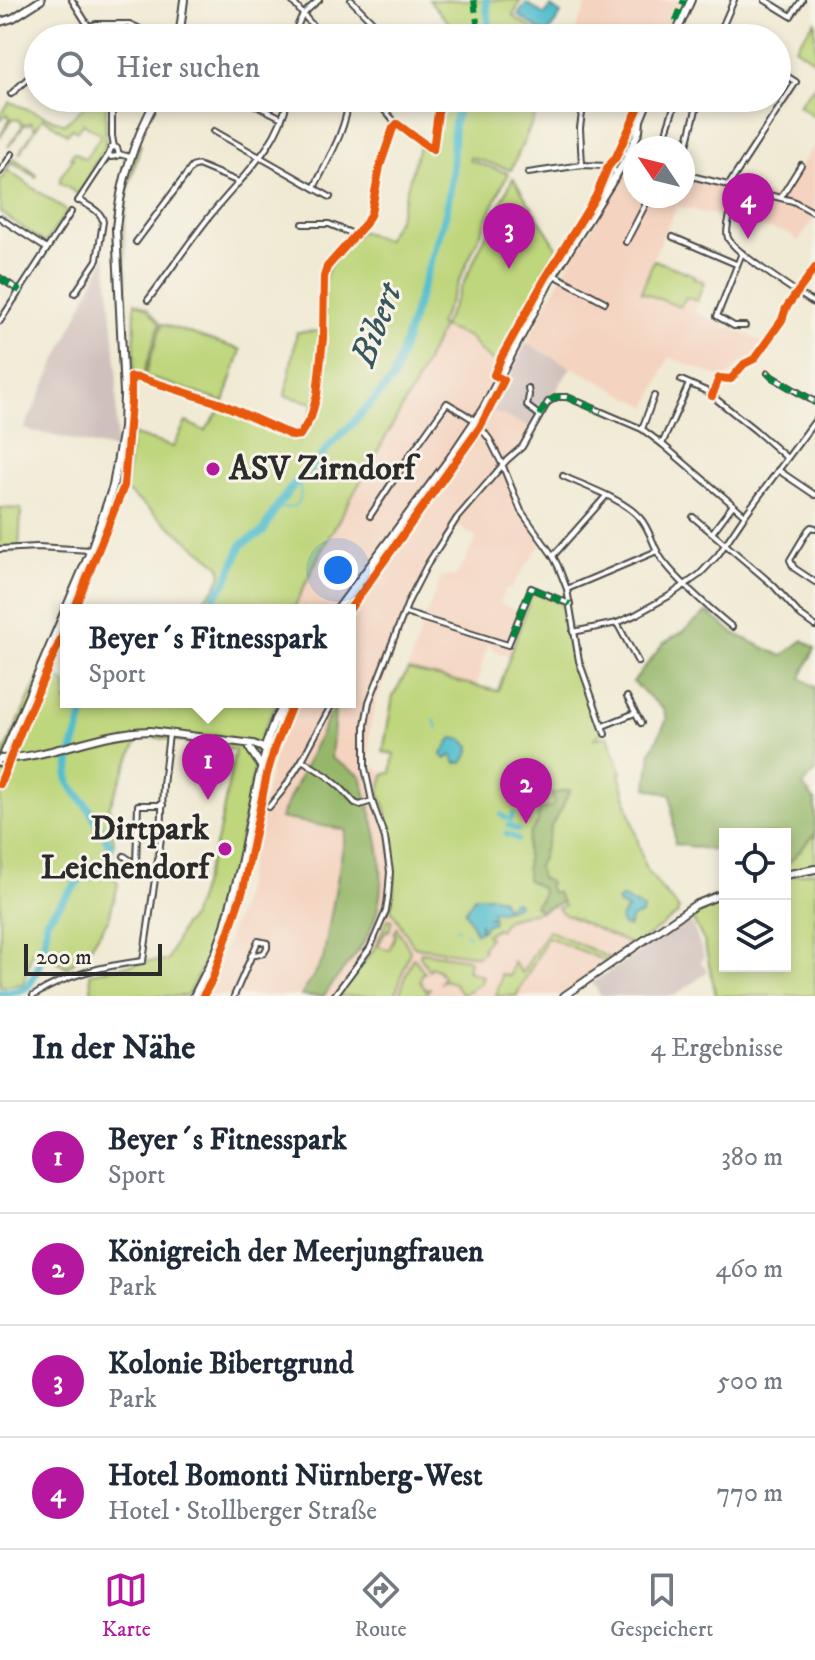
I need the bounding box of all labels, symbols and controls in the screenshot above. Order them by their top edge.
search box [24,24,791,112]
icon: search [52,46,96,90]
text: Hier suchen [116,50,260,87]
north arrow [623,136,695,208]
pin: 4 [722,173,774,239]
pin: 3 [483,203,535,269]
water label: Bibert [340,276,414,374]
place label: ASV Zirndorf [228,448,421,490]
marker: ASV Zirndorf [204,460,222,478]
your location [318,550,358,590]
popup [60,604,356,708]
text: Beyer´s Fitnesspark [89,621,327,658]
text: Sport [89,658,146,691]
pin: 1 [182,734,234,800]
pin: 2 [500,758,552,824]
place label: Dirtpark Leichendorf [41,808,215,889]
map controls [719,828,791,972]
button: locate [719,828,791,900]
marker: Dirtpark Leichendorf [216,840,234,858]
button: layers [719,900,791,972]
scale bar [24,940,162,976]
text: 200 m [36,944,92,971]
text: In der Nähe [32,1027,195,1069]
text: 4 Ergebnisse [650,1032,783,1065]
text: Beyer´s Fitnesspark [108,1122,347,1159]
text: 1 [53,1141,63,1174]
text: 380 m [721,1141,783,1174]
text: Sport [108,1159,165,1192]
text: Königreich der Meerjungfrauen [108,1234,484,1271]
text: 2 [52,1253,64,1286]
text: 460 m [715,1253,783,1286]
text: Park [108,1271,157,1304]
text: Kolonie Bibertgrund [108,1346,354,1383]
text: 3 [53,1365,63,1398]
text: 500 m [717,1365,783,1398]
text: Park [108,1383,157,1416]
text: Hotel Bomonti Nürnberg-West [108,1458,483,1495]
text: 4 [51,1477,65,1510]
text: 770 m [717,1477,783,1510]
text: Hotel · Stollberger Straße [108,1495,377,1528]
tab: Karte [102,1568,151,1643]
tab: Route [355,1568,407,1643]
tab: Gespeichert [610,1568,713,1643]

